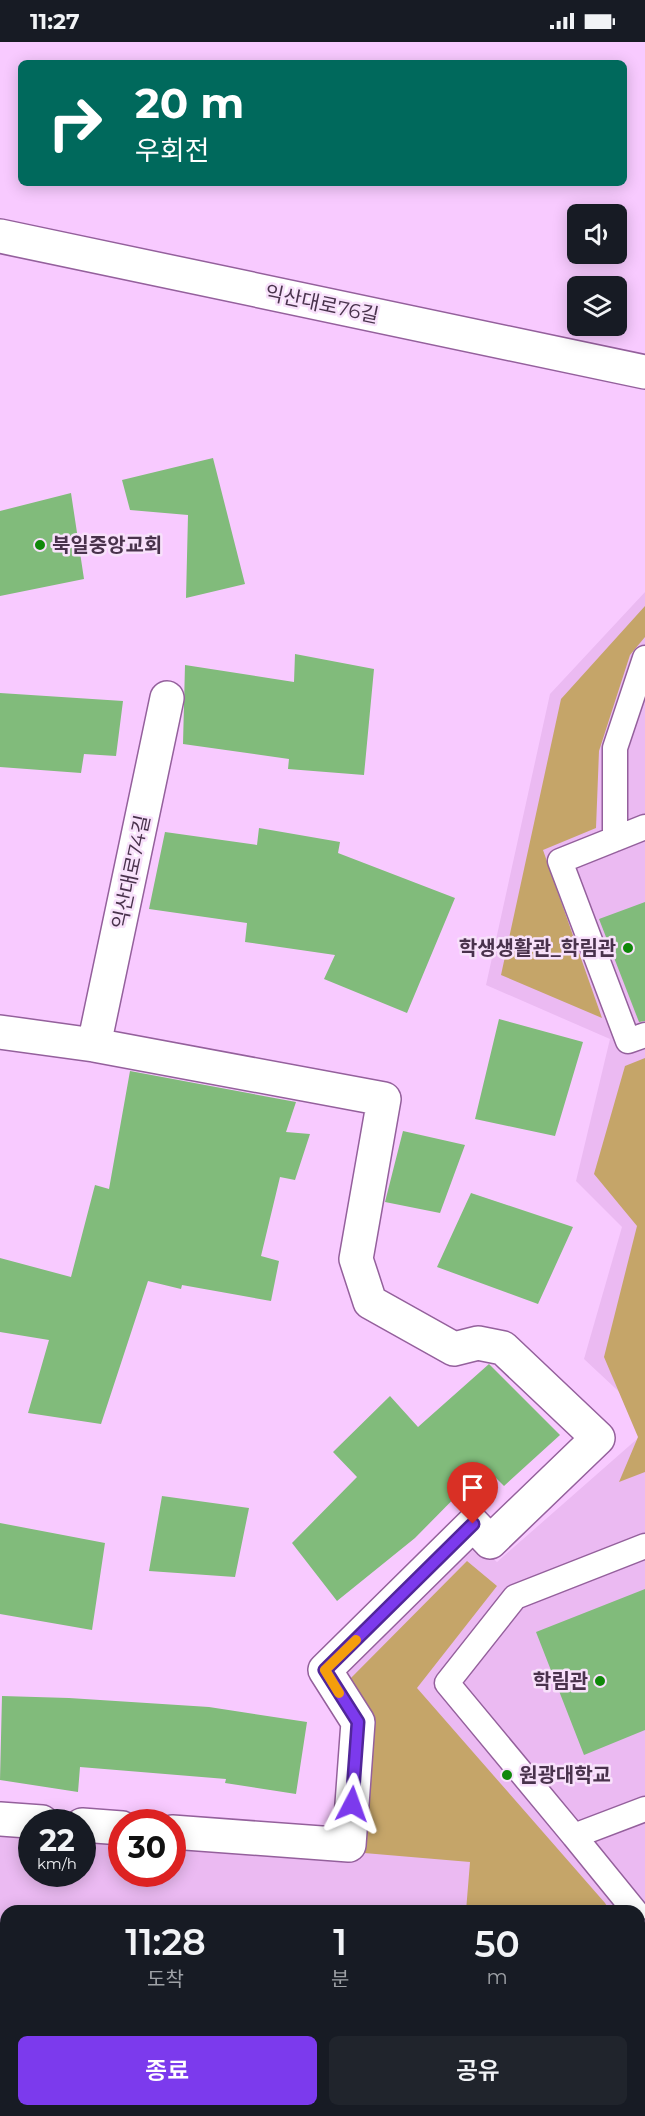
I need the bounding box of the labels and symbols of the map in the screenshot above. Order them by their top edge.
street label: 익산대로76길 [263,280,381,328]
place label: 북일중앙교회 [52,533,162,557]
marker: 북일중앙교회 [33,538,47,552]
street label: 익산대로74길 [107,813,155,931]
place label: 학생생활관_학림관 [459,936,617,960]
marker: 학생생활관_학림관 [621,941,635,955]
pin [447,1462,498,1524]
place label: 학림관 [533,1669,589,1693]
marker: 학림관 [593,1674,607,1688]
place label: 원광대학교 [519,1763,611,1787]
marker: 원광대학교 [500,1768,514,1782]
position arrow [320,1772,384,1836]
speed limit sign: 30 [108,1809,186,1887]

